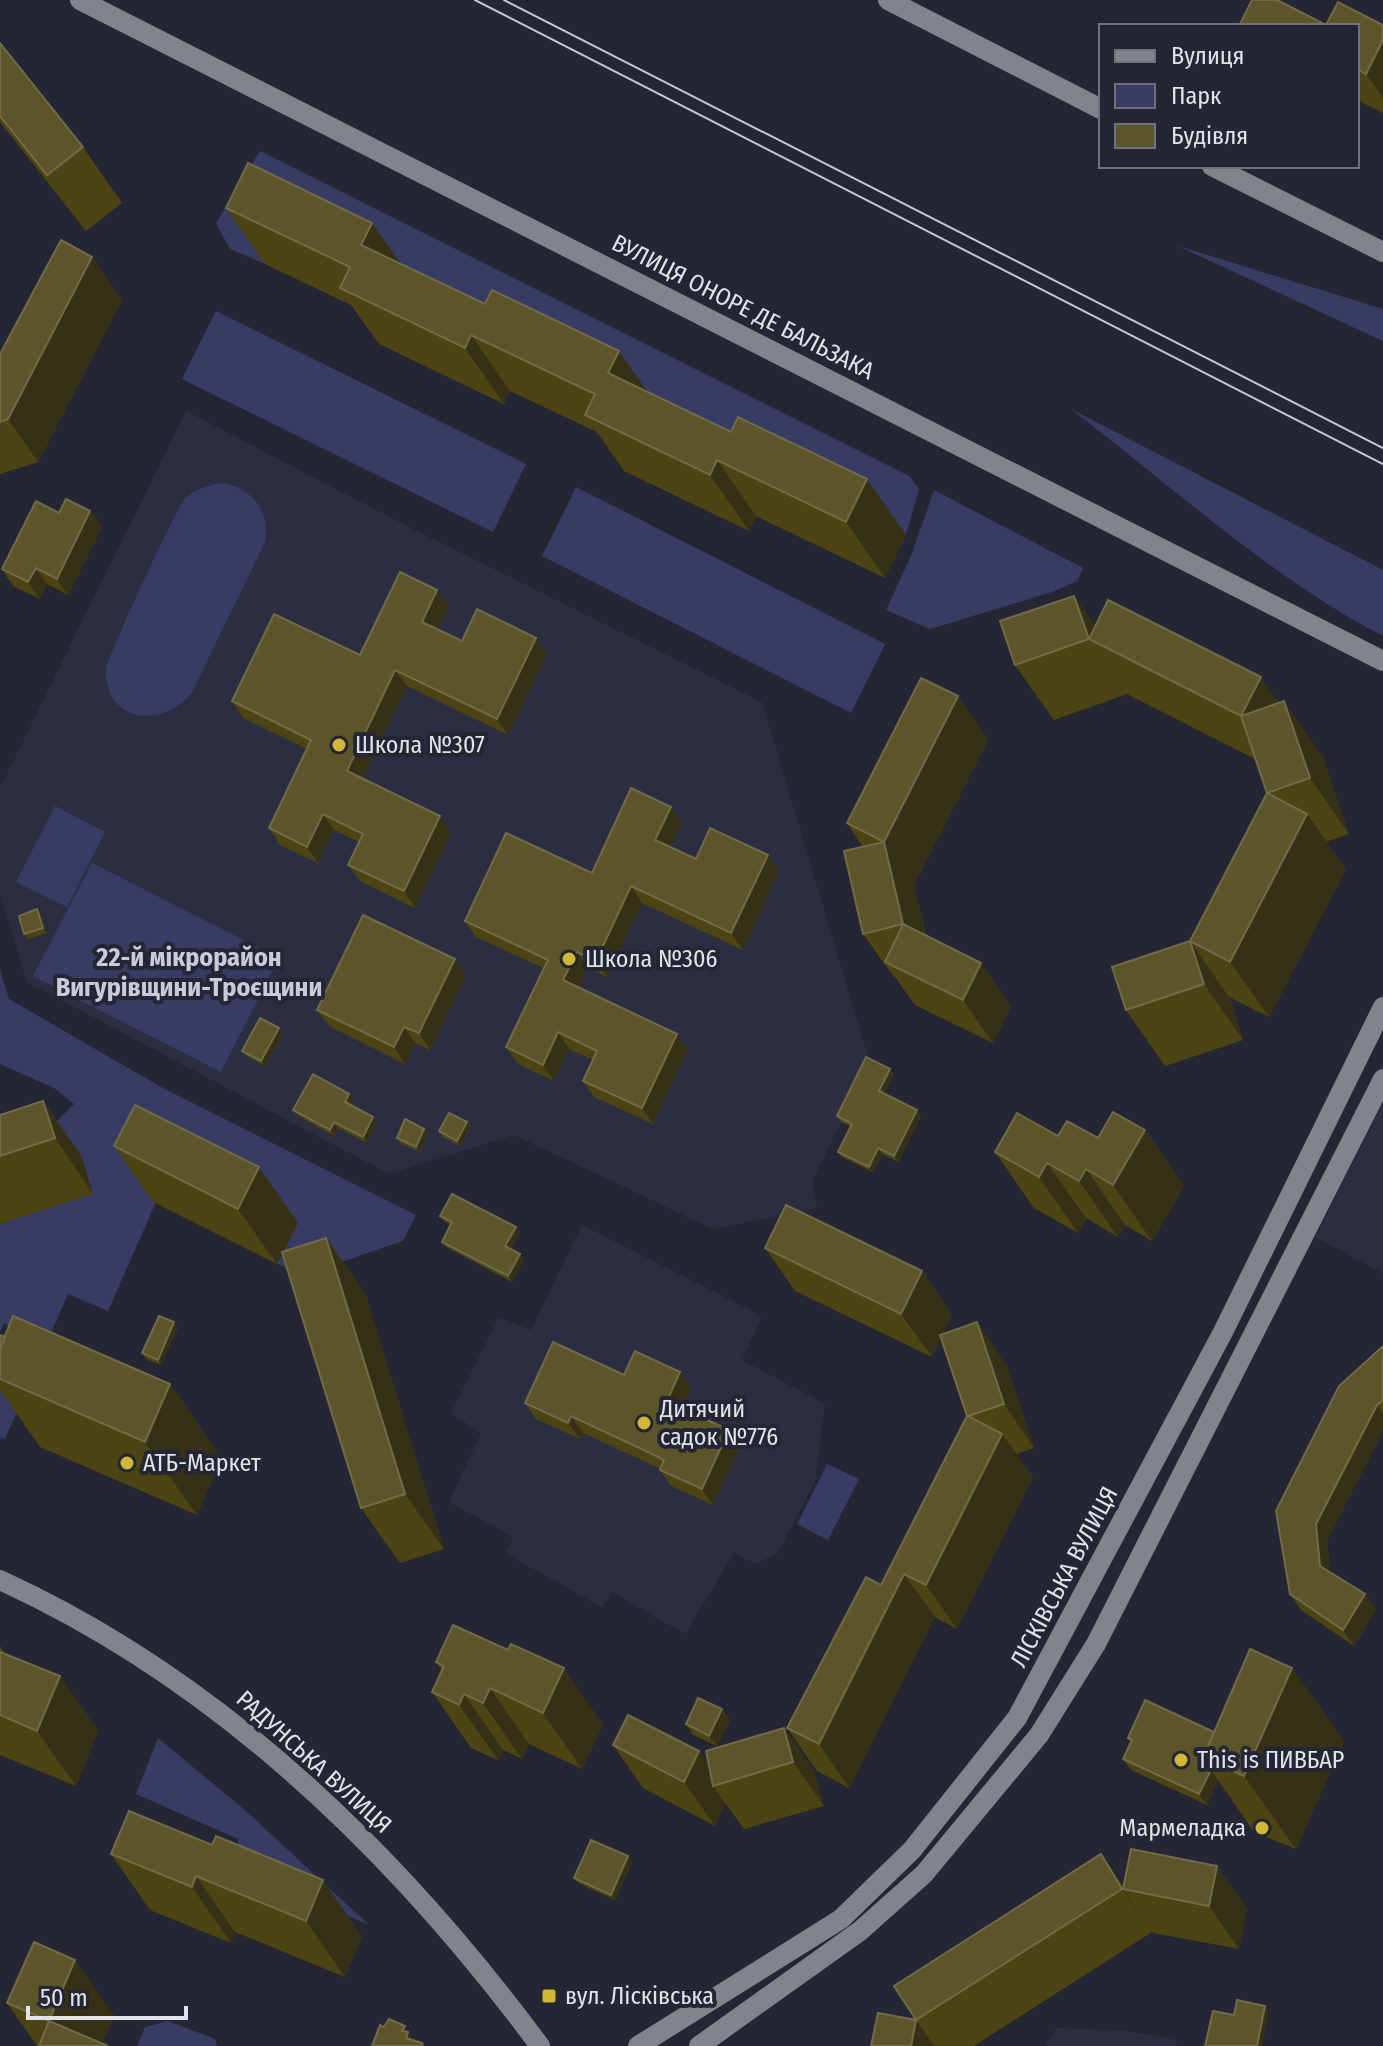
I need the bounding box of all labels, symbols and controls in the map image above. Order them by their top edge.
legend [1099,24,1359,168]
text: Вулиця [1171,42,1244,70]
text: Парк [1171,82,1222,110]
text: Будівля [1171,122,1248,150]
street label: ВУЛИЦЯ ОНОРЕ ДЕ БАЛЬЗАКА [607,229,879,386]
place label: Школа №307 [355,731,485,759]
marker: Школа №307 [330,736,348,754]
district label: 22-й мікрорайон Вигурівщини-Троєщини [56,942,322,1003]
place label: Школа №306 [585,945,717,973]
marker: Школа №306 [560,950,578,968]
place label: Дитячий садок №776 [659,1395,778,1451]
marker: Дитячий садок №776 [635,1414,653,1432]
place label: АТБ-Маркет [143,1449,261,1477]
marker: АТБ-Маркет [118,1454,136,1472]
street label: ЛІСКІВСЬКА ВУЛИЦЯ [1005,1482,1123,1672]
street label: РАДУНСЬКА ВУЛИЦЯ [231,1685,397,1839]
place label: This is ПИВБАР [1197,1746,1344,1774]
marker: This is ПИВБАР [1172,1751,1190,1769]
place label: Мармеладка [1119,1814,1246,1842]
marker: Мармеладка [1253,1819,1271,1837]
scale bar [28,1970,186,2020]
place label: вул. Лісківська [565,1982,714,2010]
text: 50 m [40,1984,88,2012]
marker: вул. Лісківська [540,1987,558,2005]

